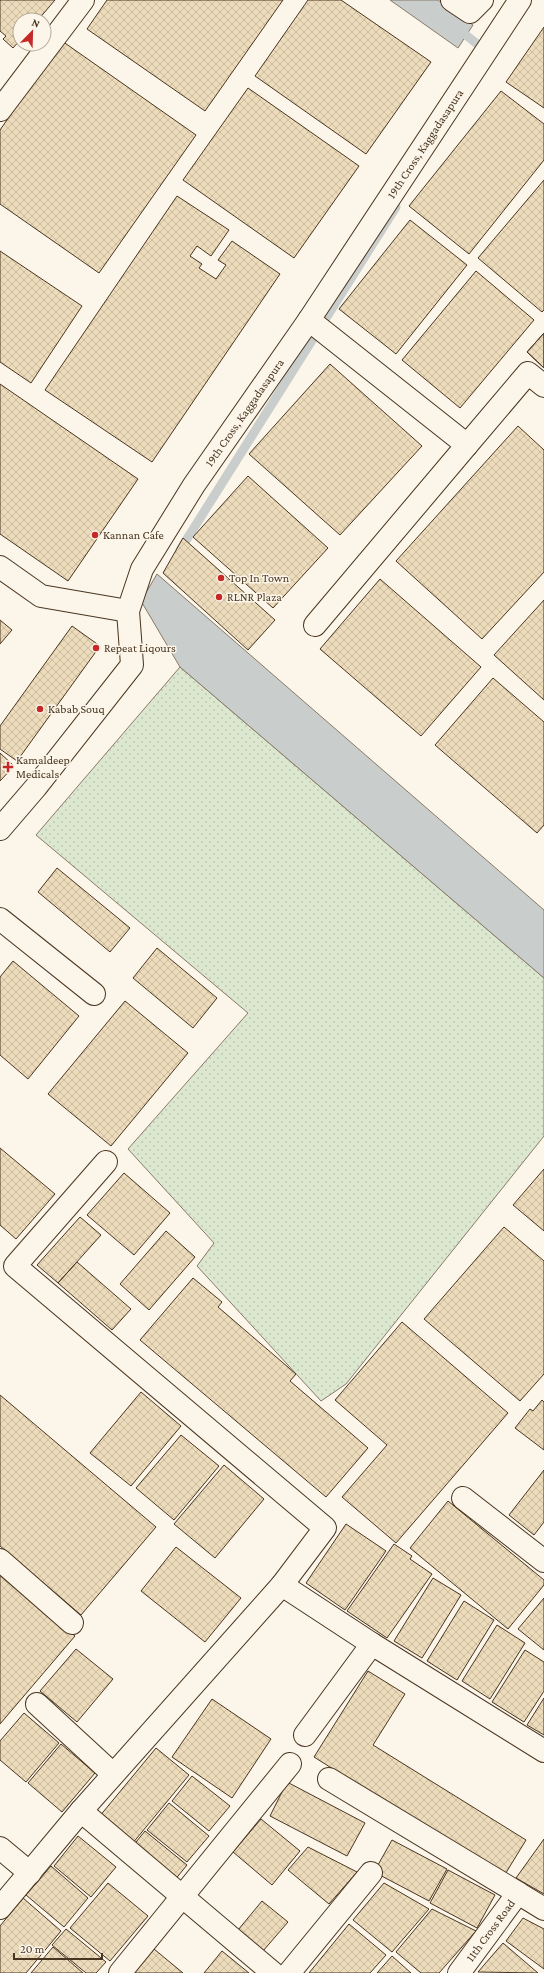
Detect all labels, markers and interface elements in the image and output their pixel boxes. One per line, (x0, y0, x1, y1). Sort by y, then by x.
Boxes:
north arrow (12, 12, 52, 52)
text: N (30, 16, 42, 30)
street label: 19th Cross, Kaggadasapura (384, 86, 467, 201)
street label: 19th Cross, Kaggadasapura (202, 356, 287, 469)
place label: Kannan Cafe (103, 528, 164, 542)
marker: Kannan Cafe (90, 530, 100, 540)
place label: Top In Town (229, 571, 290, 585)
marker: Top In Town (216, 573, 226, 583)
place label: RLNR Plaza (227, 590, 282, 604)
marker: RLNR Plaza (214, 592, 224, 602)
place label: Repeat Liqours (104, 641, 176, 655)
marker: Repeat Liqours (91, 643, 101, 653)
place label: Kabab Souq (48, 702, 105, 716)
marker: Kabab Souq (35, 704, 45, 714)
place label: Kamaldeep Medicals (16, 753, 70, 781)
marker: Kamaldeep Medicals (3, 762, 13, 772)
street label: 11th Cross Road (463, 1896, 518, 1964)
scale bar (14, 1935, 102, 1961)
text: 20 m (20, 1942, 45, 1956)

